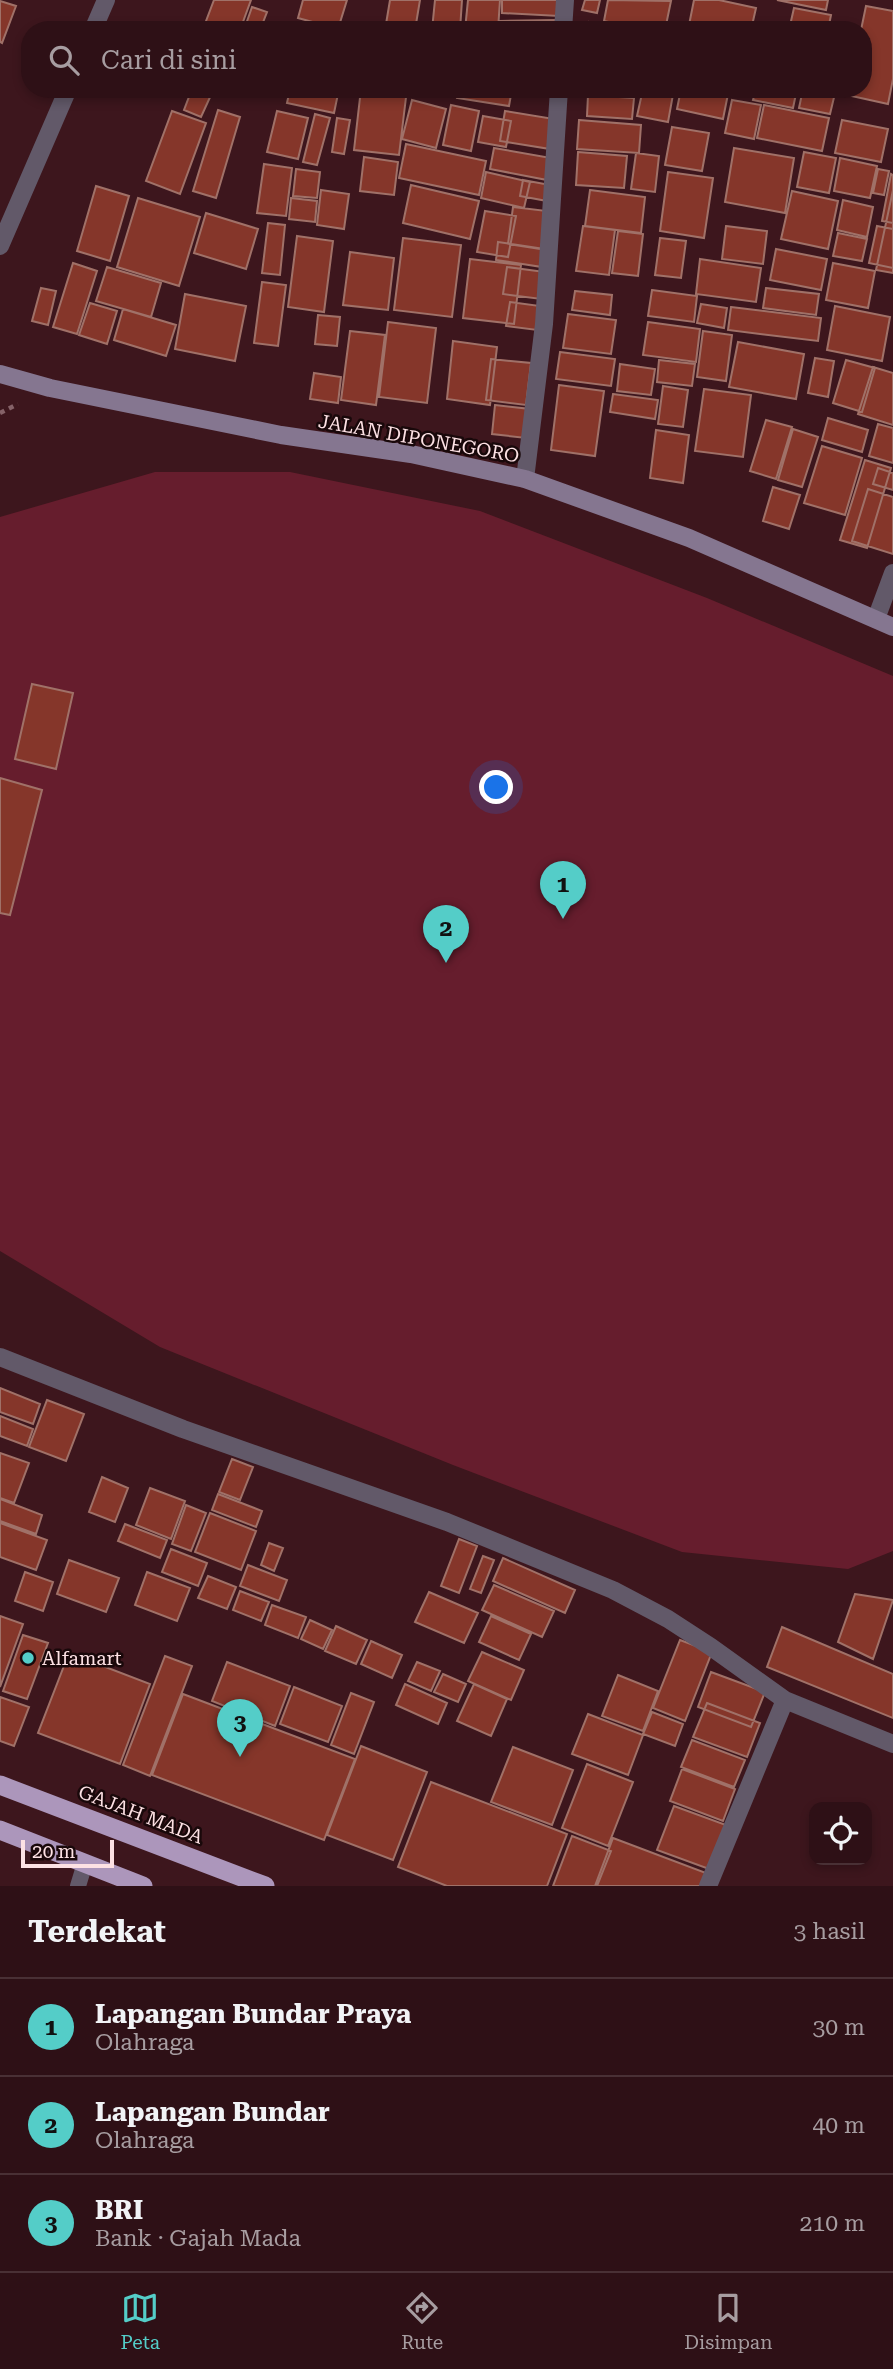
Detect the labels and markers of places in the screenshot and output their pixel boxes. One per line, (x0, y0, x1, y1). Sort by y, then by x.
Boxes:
pin: 1 (540, 861, 586, 919)
pin: 2 (423, 905, 469, 963)
place label: Alfamart (42, 1647, 122, 1670)
marker: Alfamart (20, 1650, 36, 1666)
pin: 3 (217, 1699, 263, 1757)

